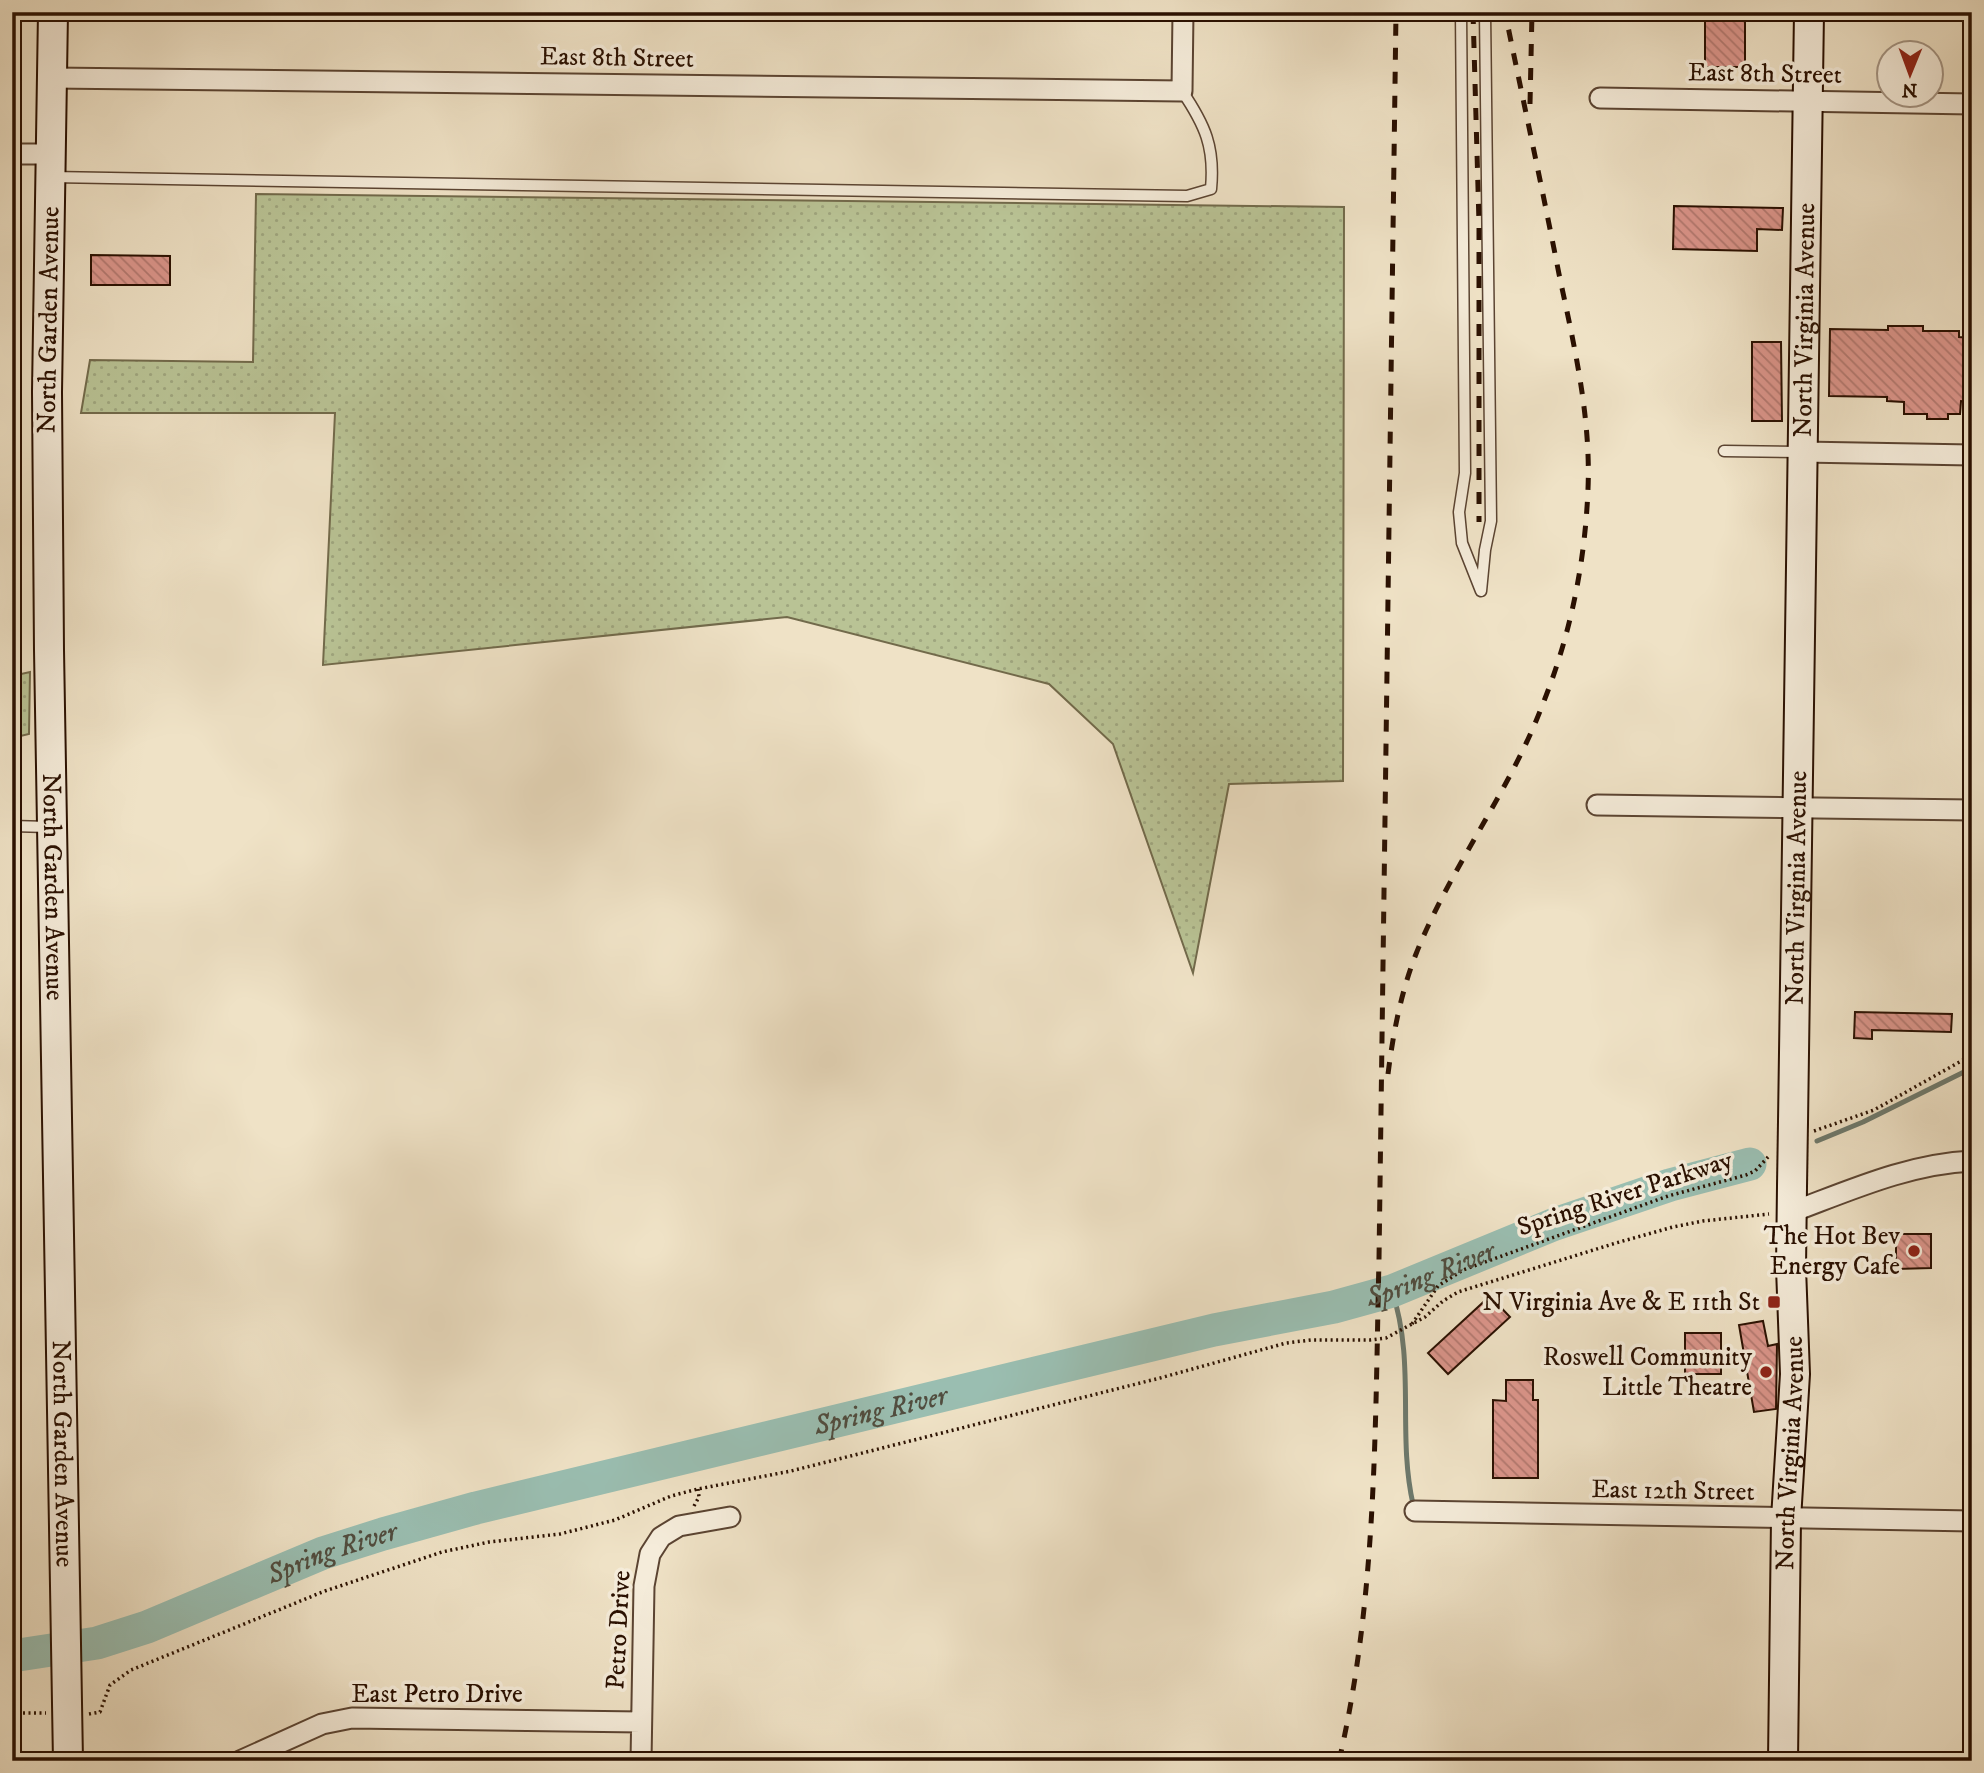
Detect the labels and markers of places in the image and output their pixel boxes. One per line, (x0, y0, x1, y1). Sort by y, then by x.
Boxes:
place label: The Hot Bev Energy Cafe (1764, 1220, 1901, 1283)
marker: The Hot Bev Energy Cafe (1906, 1243, 1922, 1259)
place label: N Virginia Ave & E 11th St (1482, 1286, 1760, 1319)
marker: N Virginia Ave & E 11th St (1766, 1294, 1782, 1310)
place label: Roswell Community Little Theatre (1543, 1341, 1753, 1404)
marker: Roswell Community Little Theatre (1758, 1364, 1774, 1380)

